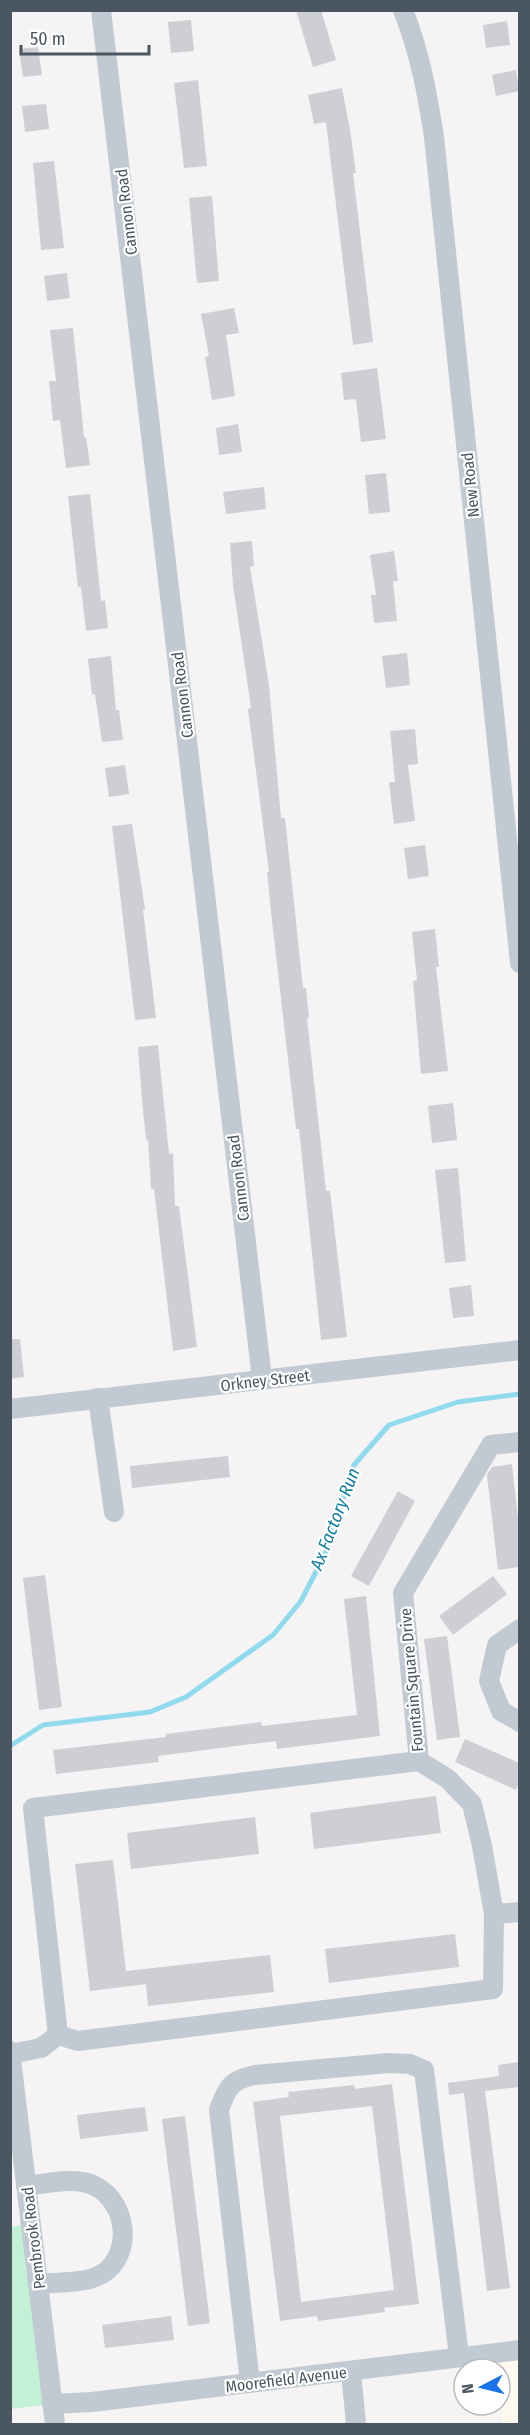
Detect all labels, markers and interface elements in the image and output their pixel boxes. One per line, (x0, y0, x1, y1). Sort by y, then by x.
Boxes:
scale bar (21, 18, 148, 56)
text: 50 m (30, 28, 66, 50)
street label: Cannon Road (112, 168, 141, 256)
street label: New Road (458, 452, 483, 518)
street label: Cannon Road (168, 651, 197, 739)
street label: Cannon Road (224, 1134, 253, 1222)
street label: Orkney Street (219, 1366, 311, 1395)
water label: Ax Factory Run (305, 1465, 365, 1574)
street label: Fountain Square Drive (396, 1607, 427, 1753)
street label: Pembrook Road (18, 2186, 49, 2290)
north arrow (452, 2357, 512, 2417)
street label: Moorefield Avenue (224, 2363, 348, 2396)
text: N (458, 2383, 478, 2395)

